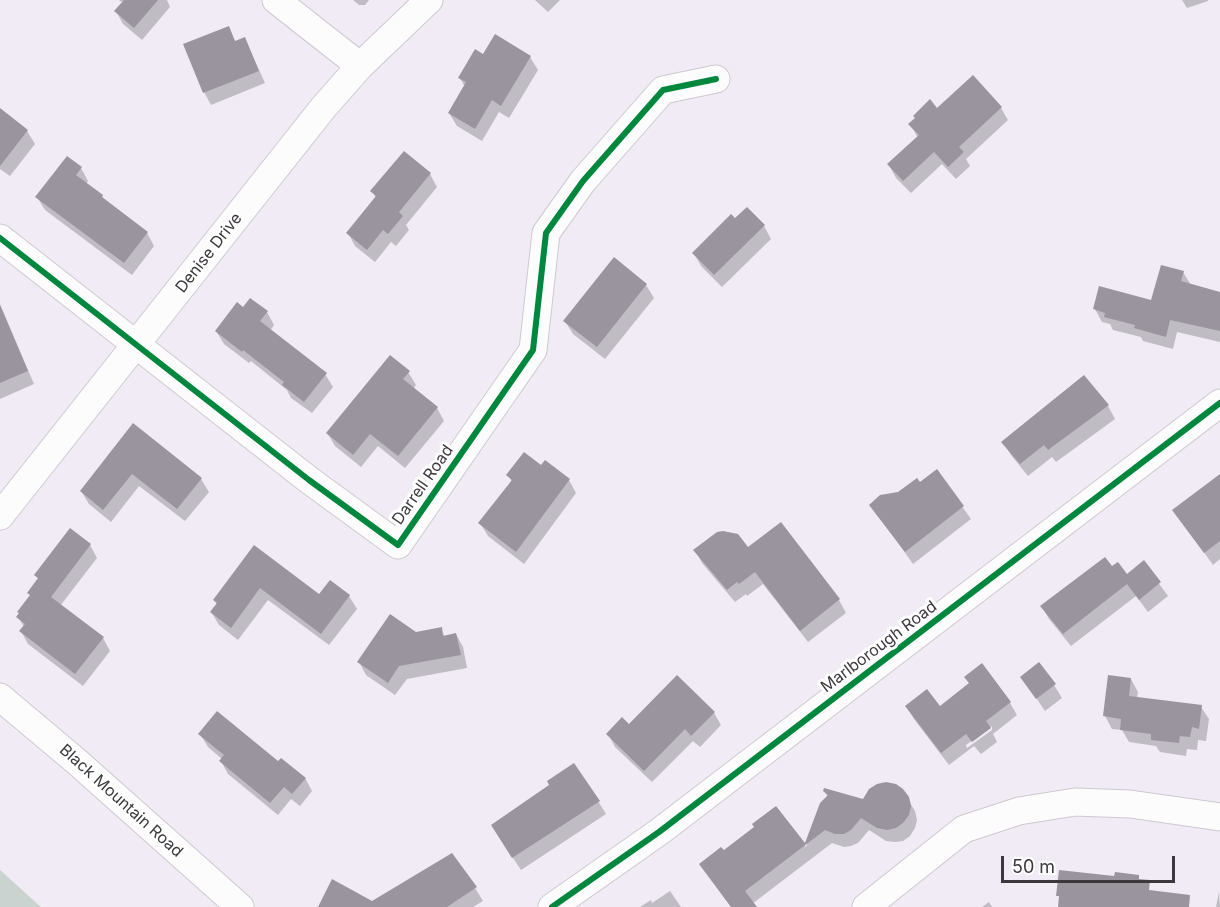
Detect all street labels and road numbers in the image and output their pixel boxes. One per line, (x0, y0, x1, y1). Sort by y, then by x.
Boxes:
street label: Denise Drive (172, 209, 246, 297)
street label: Darrell Road (389, 442, 457, 528)
street label: Marlborough Road (817, 597, 941, 697)
street label: Black Mountain Road (55, 741, 187, 861)

